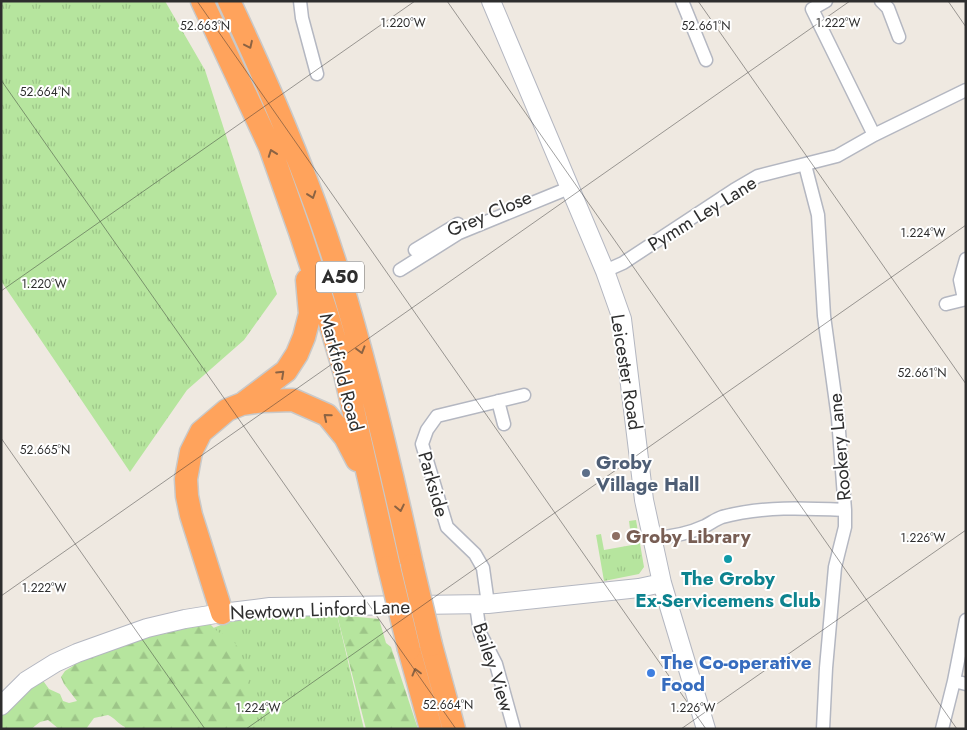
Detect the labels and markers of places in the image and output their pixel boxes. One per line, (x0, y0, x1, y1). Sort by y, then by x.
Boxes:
place label: Groby Village Hall (595, 449, 699, 498)
marker: Groby Village Hall (580, 467, 592, 479)
place label: Groby Library (626, 523, 752, 550)
marker: Groby Library (610, 530, 622, 542)
marker: The Groby Ex-Servicemens Club (722, 553, 734, 565)
place label: The Groby Ex-Servicemens Club (635, 565, 821, 614)
place label: The Co-operative Food (661, 649, 812, 698)
marker: The Co-operative Food (645, 667, 657, 679)

